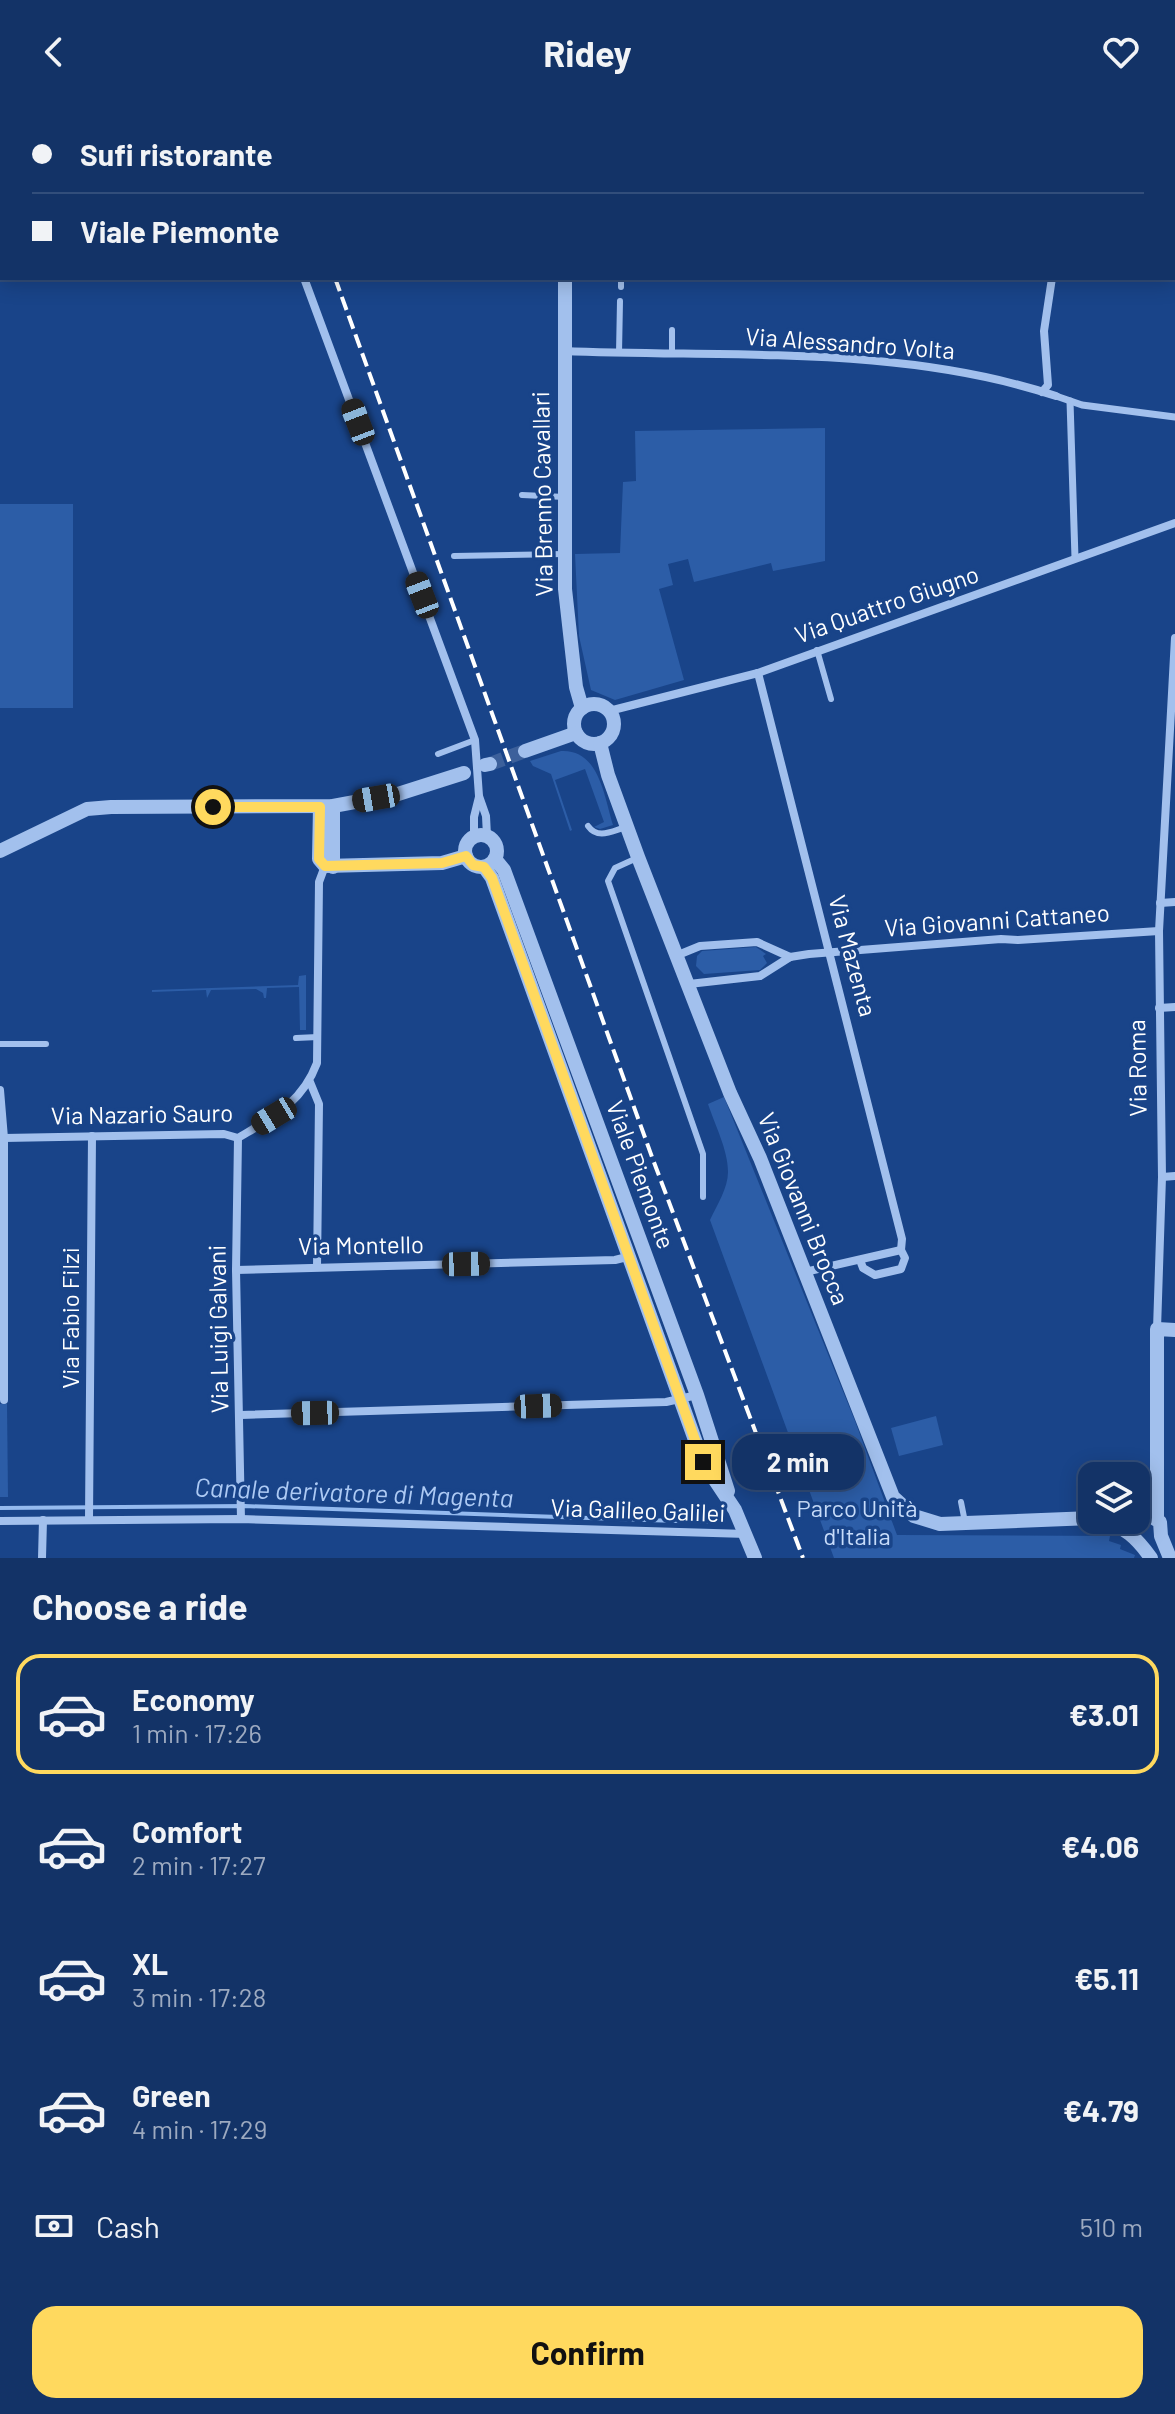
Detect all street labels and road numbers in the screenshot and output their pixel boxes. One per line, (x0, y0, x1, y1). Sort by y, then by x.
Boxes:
street label: Via Alessandro Volta (744, 321, 956, 364)
street label: Via Brenno Cavallari (525, 391, 558, 597)
street label: Via Quattro Giugno (791, 559, 982, 649)
street label: Via Mazenta (823, 892, 884, 1019)
street label: Via Giovanni Cattaneo (883, 897, 1111, 942)
street label: Via Roma (1121, 1019, 1152, 1117)
street label: Viale Piemonte (601, 1096, 682, 1253)
street label: Via Nazario Sauro (51, 1097, 233, 1130)
street label: Via Giovanni Brocca (753, 1108, 856, 1309)
street label: Via Montello (298, 1229, 424, 1260)
street label: Via Luigi Galvani (202, 1245, 233, 1414)
street label: Via Fabio Filzi (55, 1247, 84, 1389)
street label: Via Galileo Galilei (550, 1492, 726, 1527)

